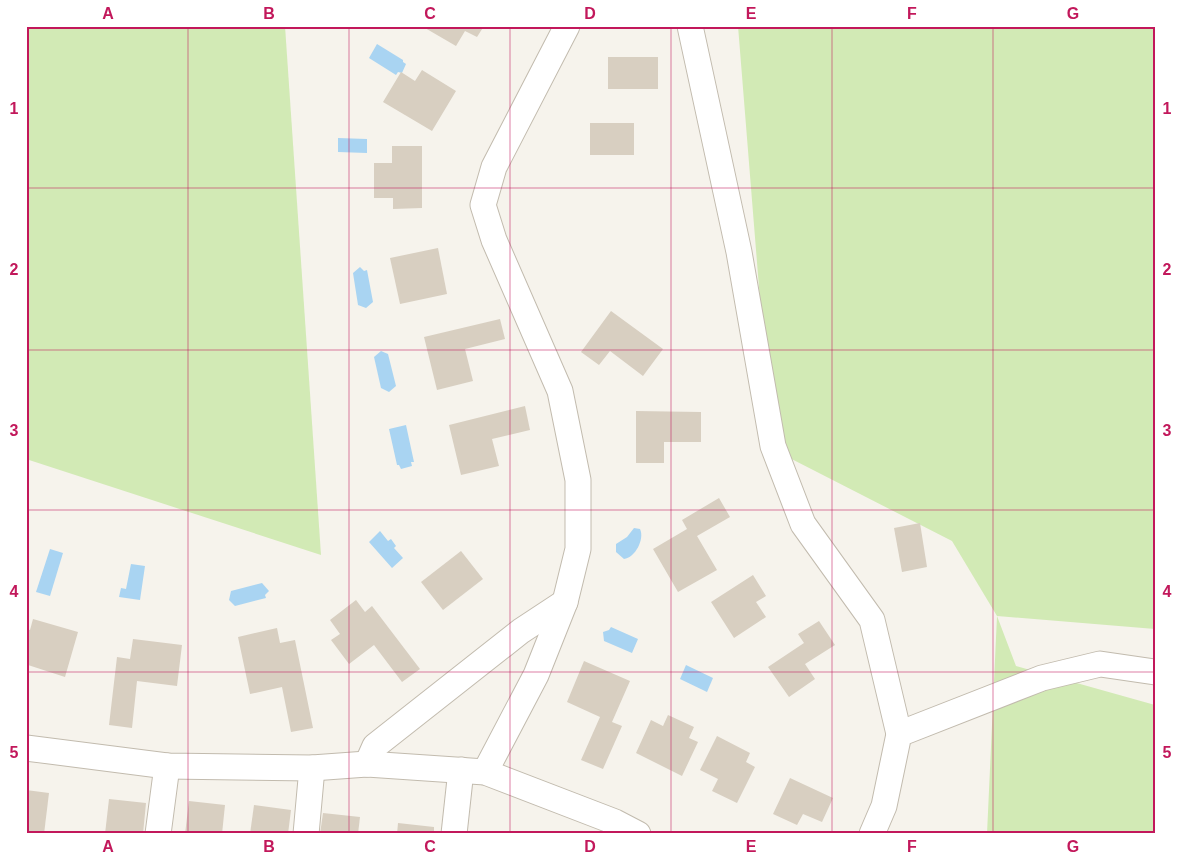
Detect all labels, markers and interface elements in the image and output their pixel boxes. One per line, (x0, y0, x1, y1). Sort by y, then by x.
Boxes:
text: A (102, 5, 114, 22)
text: B (263, 5, 275, 22)
text: C (424, 5, 436, 22)
text: D (584, 5, 596, 22)
text: E (746, 5, 757, 22)
text: F (907, 5, 917, 22)
text: G (1067, 5, 1079, 22)
text: 1 (10, 100, 19, 117)
text: 1 (1163, 100, 1172, 117)
text: 2 (10, 261, 19, 278)
text: 2 (1163, 261, 1172, 278)
text: 3 (10, 422, 19, 439)
text: 3 (1163, 422, 1172, 439)
text: 4 (10, 583, 19, 600)
text: 4 (1163, 583, 1172, 600)
text: 5 (10, 744, 19, 761)
text: 5 (1163, 744, 1172, 761)
text: A (102, 838, 114, 855)
text: B (263, 838, 275, 855)
text: C (424, 838, 436, 855)
text: D (584, 838, 596, 855)
text: E (746, 838, 757, 855)
text: F (907, 838, 917, 855)
text: G (1067, 838, 1079, 855)

